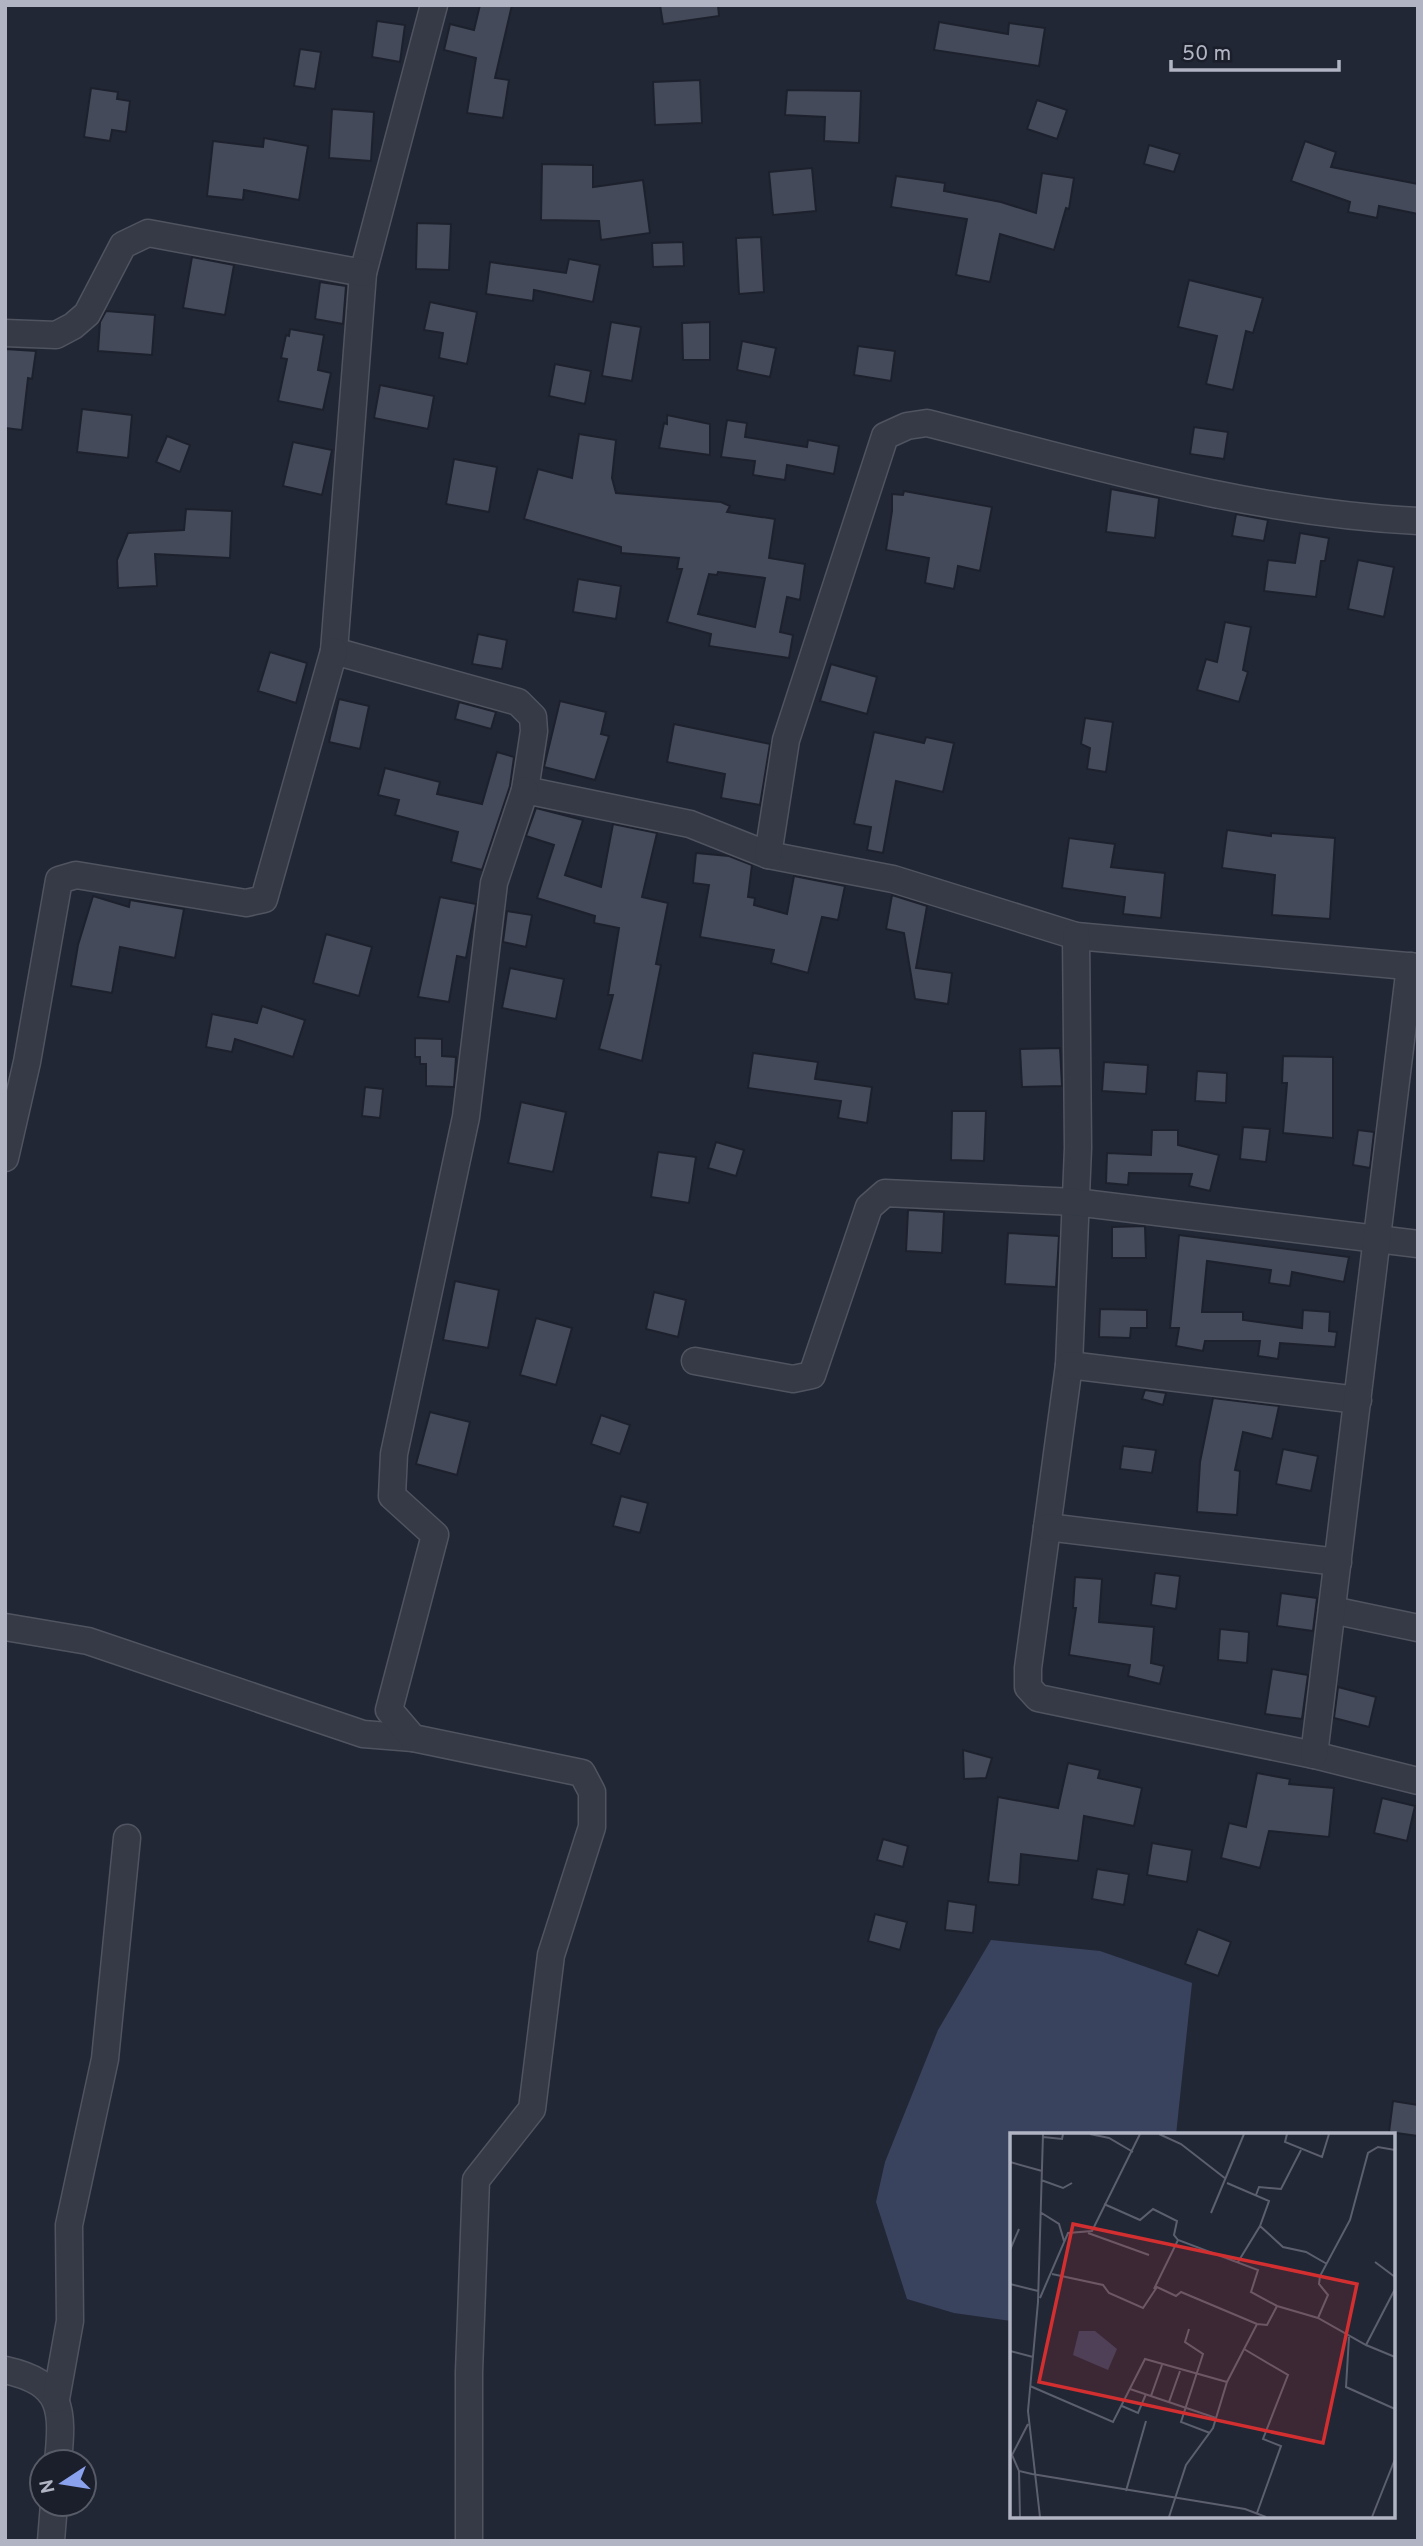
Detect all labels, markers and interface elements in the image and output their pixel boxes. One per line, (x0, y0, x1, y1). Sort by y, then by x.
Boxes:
scale bar (1171, 28, 1339, 72)
text: 50 m (1182, 41, 1231, 68)
inset map (1010, 2133, 1395, 2518)
north arrow (28, 2448, 98, 2518)
text: N (35, 2477, 61, 2495)

